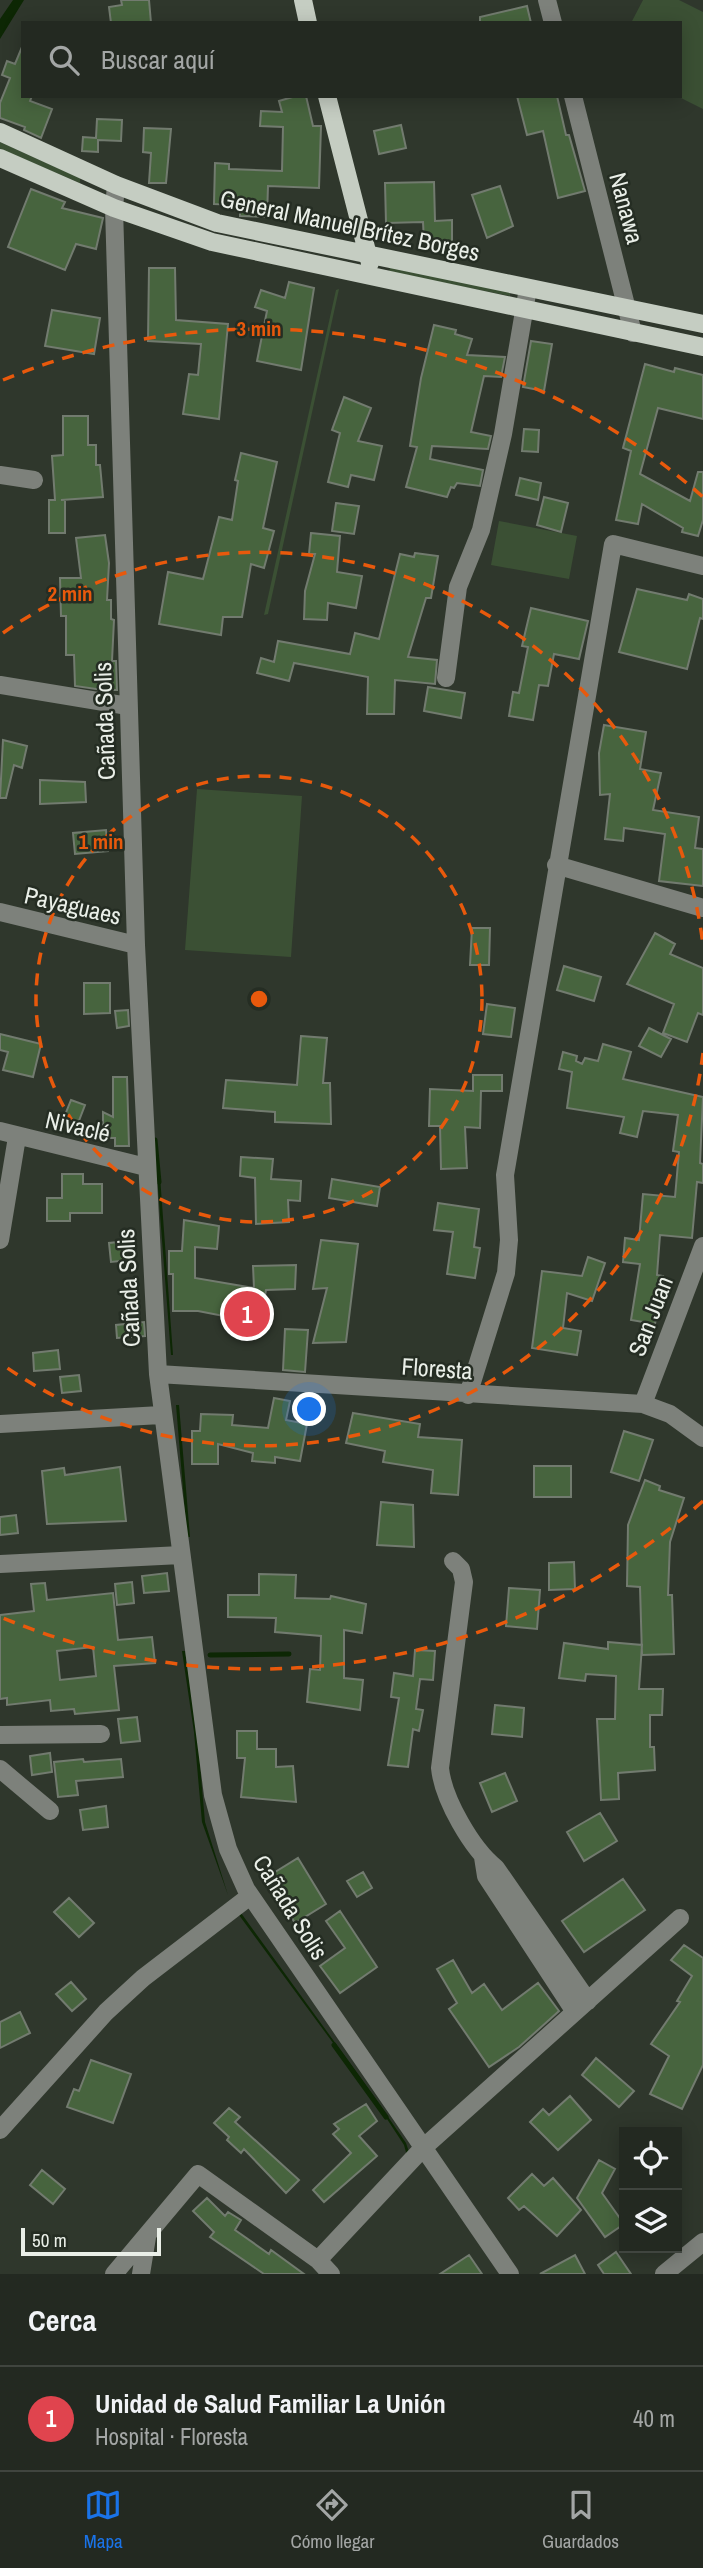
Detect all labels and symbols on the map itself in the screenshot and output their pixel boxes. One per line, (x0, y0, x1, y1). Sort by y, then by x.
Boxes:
street label: Nanawa (602, 169, 652, 247)
street label: General Manuel Brítez Borges (217, 182, 483, 268)
text: 3 min (237, 314, 281, 343)
text: 2 min (48, 579, 92, 608)
street label: Cañada Solis (86, 661, 122, 781)
text: 1 min (79, 827, 123, 856)
street label: Payaguaes (21, 878, 125, 932)
centre of rings (247, 987, 271, 1011)
street label: Nivaclé (42, 1103, 114, 1149)
street label: Cañada Solis (109, 1228, 147, 1348)
street label: San Juan (620, 1271, 680, 1361)
pin: 1 (224, 1288, 270, 1340)
street label: Floresta (400, 1350, 474, 1386)
your location (292, 1392, 326, 1426)
street label: Cañada Solis (246, 1848, 336, 1966)
scale bar (21, 2225, 161, 2257)

